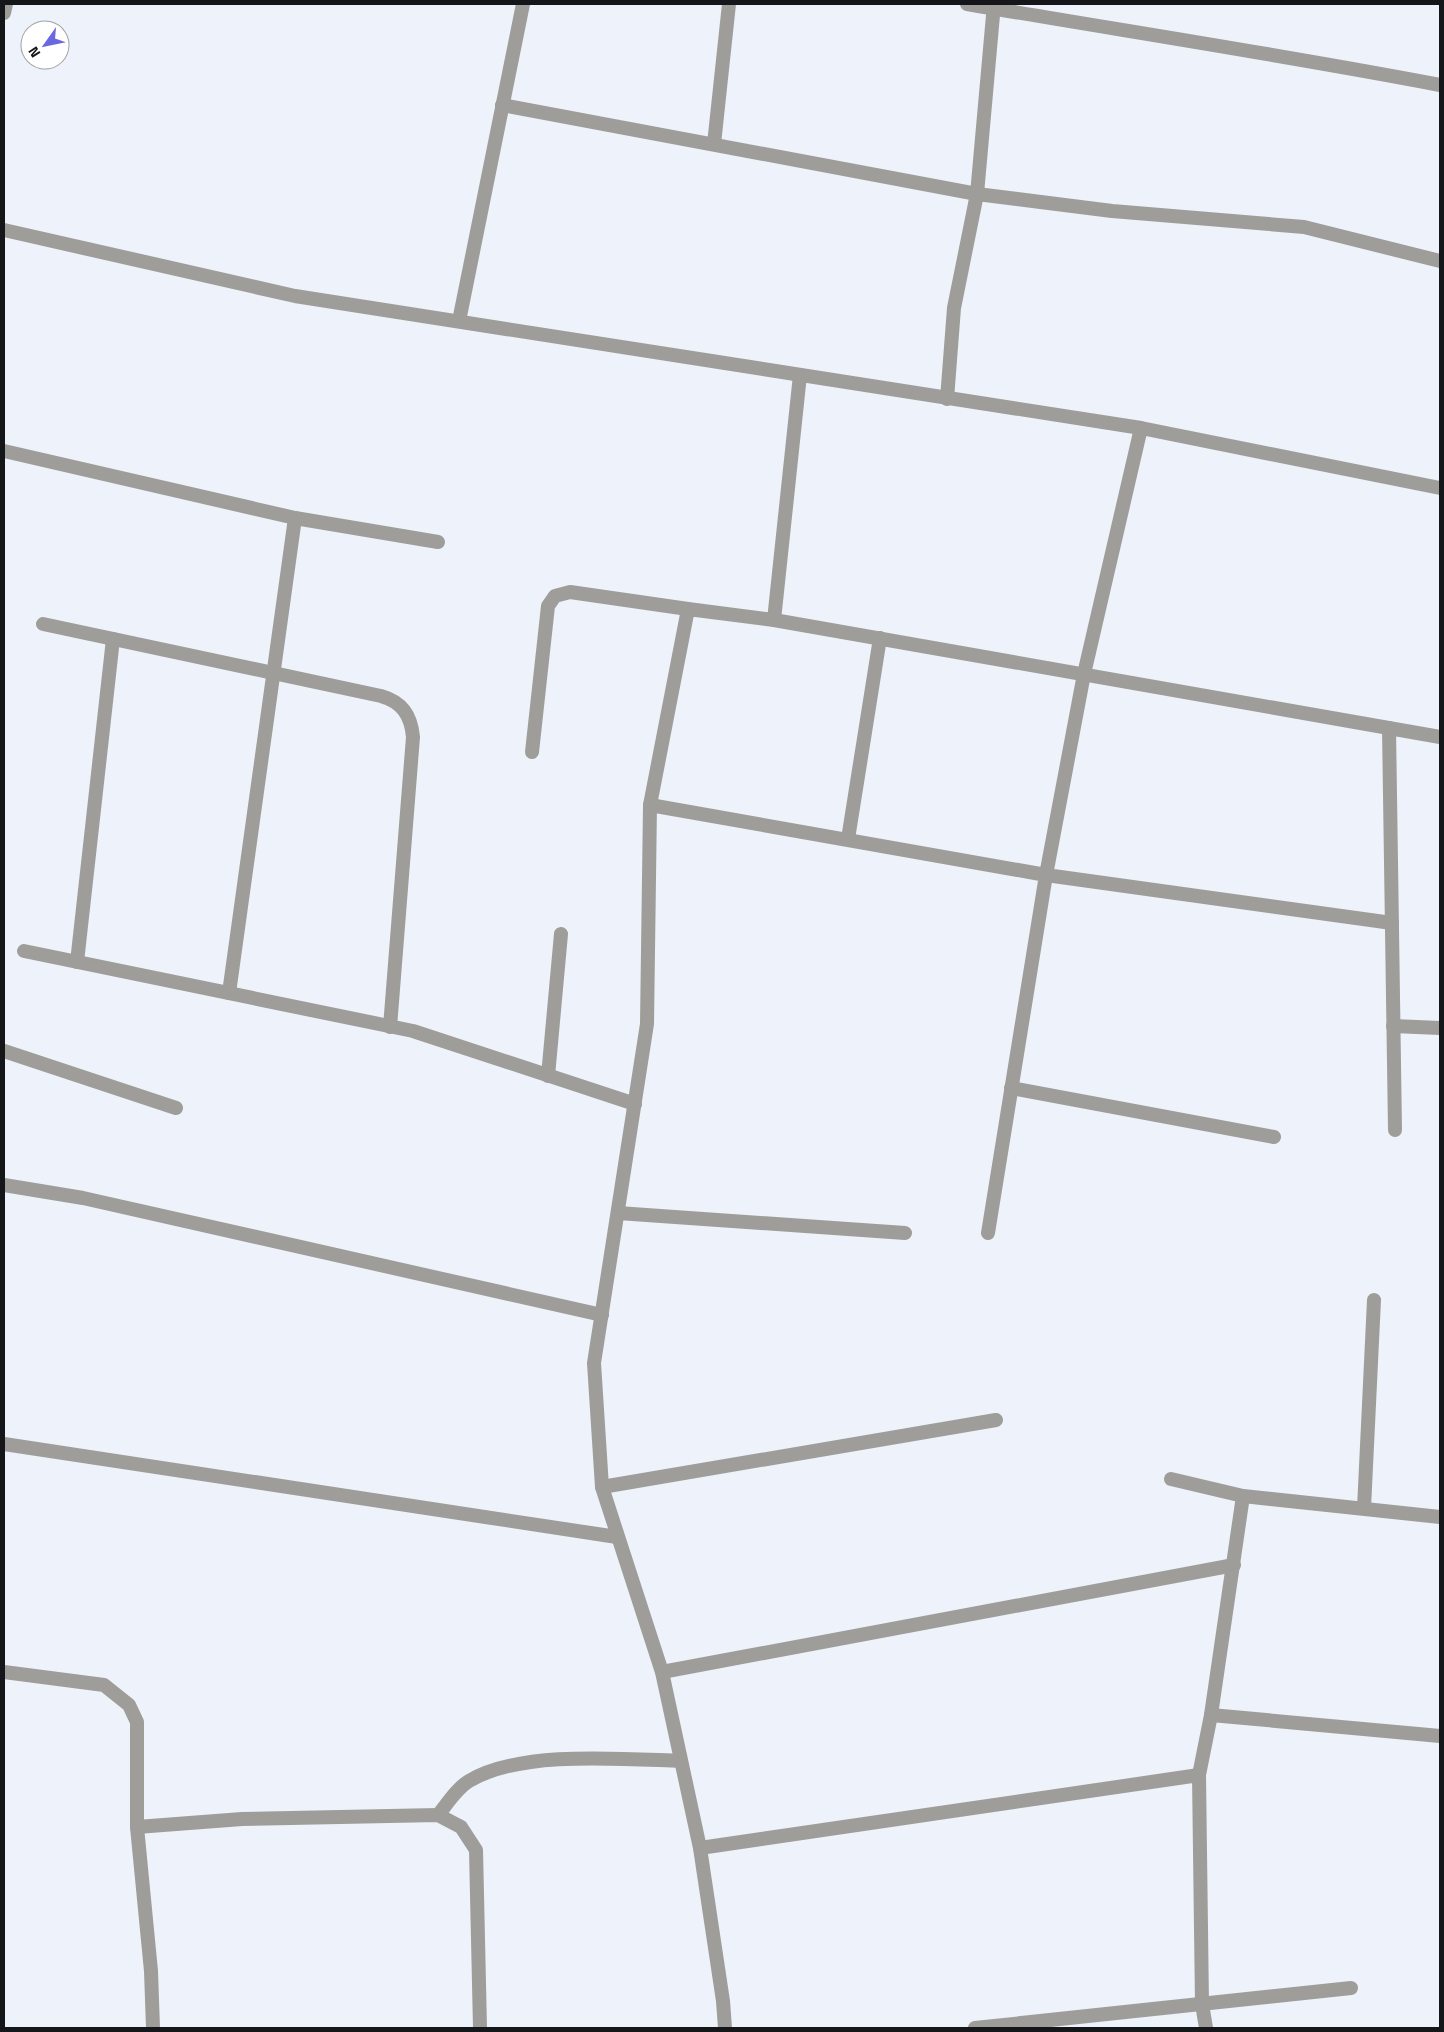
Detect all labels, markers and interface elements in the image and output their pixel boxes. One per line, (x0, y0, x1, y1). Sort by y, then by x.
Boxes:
north arrow (20, 20, 70, 70)
text: N (22, 43, 45, 62)

